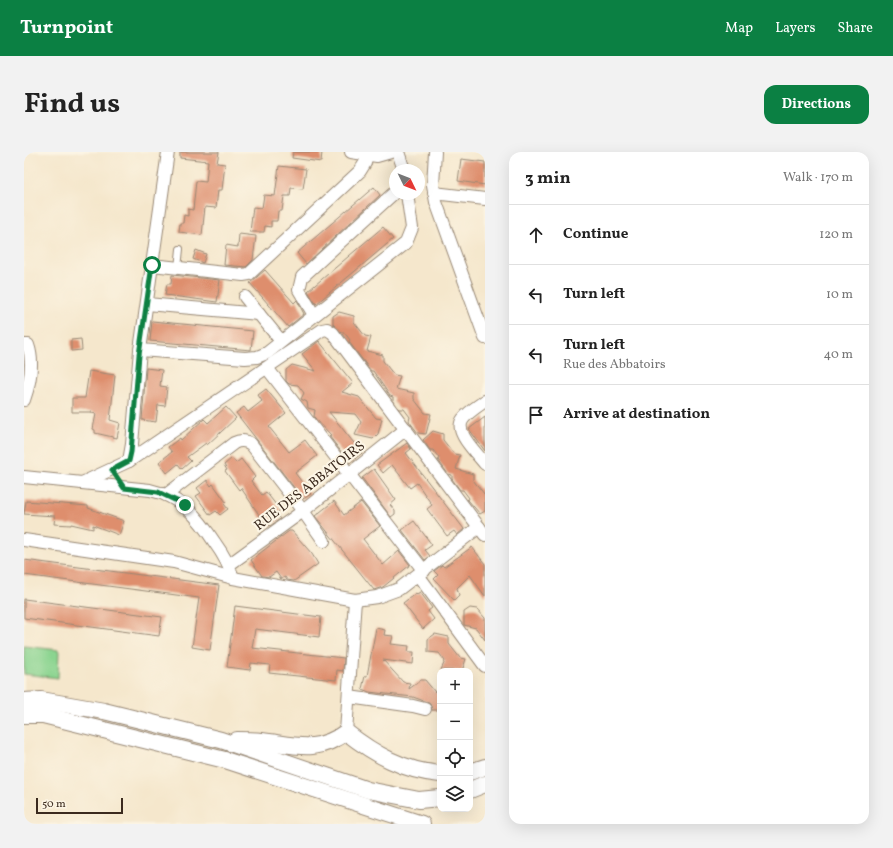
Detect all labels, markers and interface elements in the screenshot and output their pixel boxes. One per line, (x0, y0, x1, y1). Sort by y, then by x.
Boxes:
text: Turnpoint (20, 15, 113, 41)
text: Map (725, 19, 753, 38)
text: Layers (775, 19, 815, 38)
text: Share (837, 19, 873, 38)
text: Find us (24, 85, 120, 124)
button: Directions (764, 85, 869, 124)
north arrow (389, 164, 425, 200)
text: 3 min (525, 167, 571, 190)
text: Walk · 170 m (783, 169, 853, 187)
icon: ahead (525, 224, 547, 246)
text: Continue (563, 224, 628, 245)
text: 120 m (819, 226, 853, 244)
route start (143, 256, 161, 274)
icon: left (525, 284, 547, 306)
text: Turn left (563, 284, 625, 305)
text: 10 m (826, 286, 853, 304)
text: Turn left (563, 335, 625, 356)
icon: left (525, 344, 547, 366)
text: 40 m (824, 346, 853, 364)
text: Rue des Abbatoirs (563, 356, 665, 374)
icon: arrive (525, 404, 547, 426)
text: Arrive at destination (563, 404, 710, 425)
street label: RUE DES ABBATOIRS (251, 437, 369, 535)
route end (176, 496, 194, 514)
map controls (437, 668, 473, 812)
button: + (437, 668, 473, 704)
button: − (437, 704, 473, 740)
button: locate (437, 740, 473, 776)
button: layers (437, 776, 473, 812)
scale bar (36, 796, 123, 815)
text: 50 m (42, 797, 66, 812)

